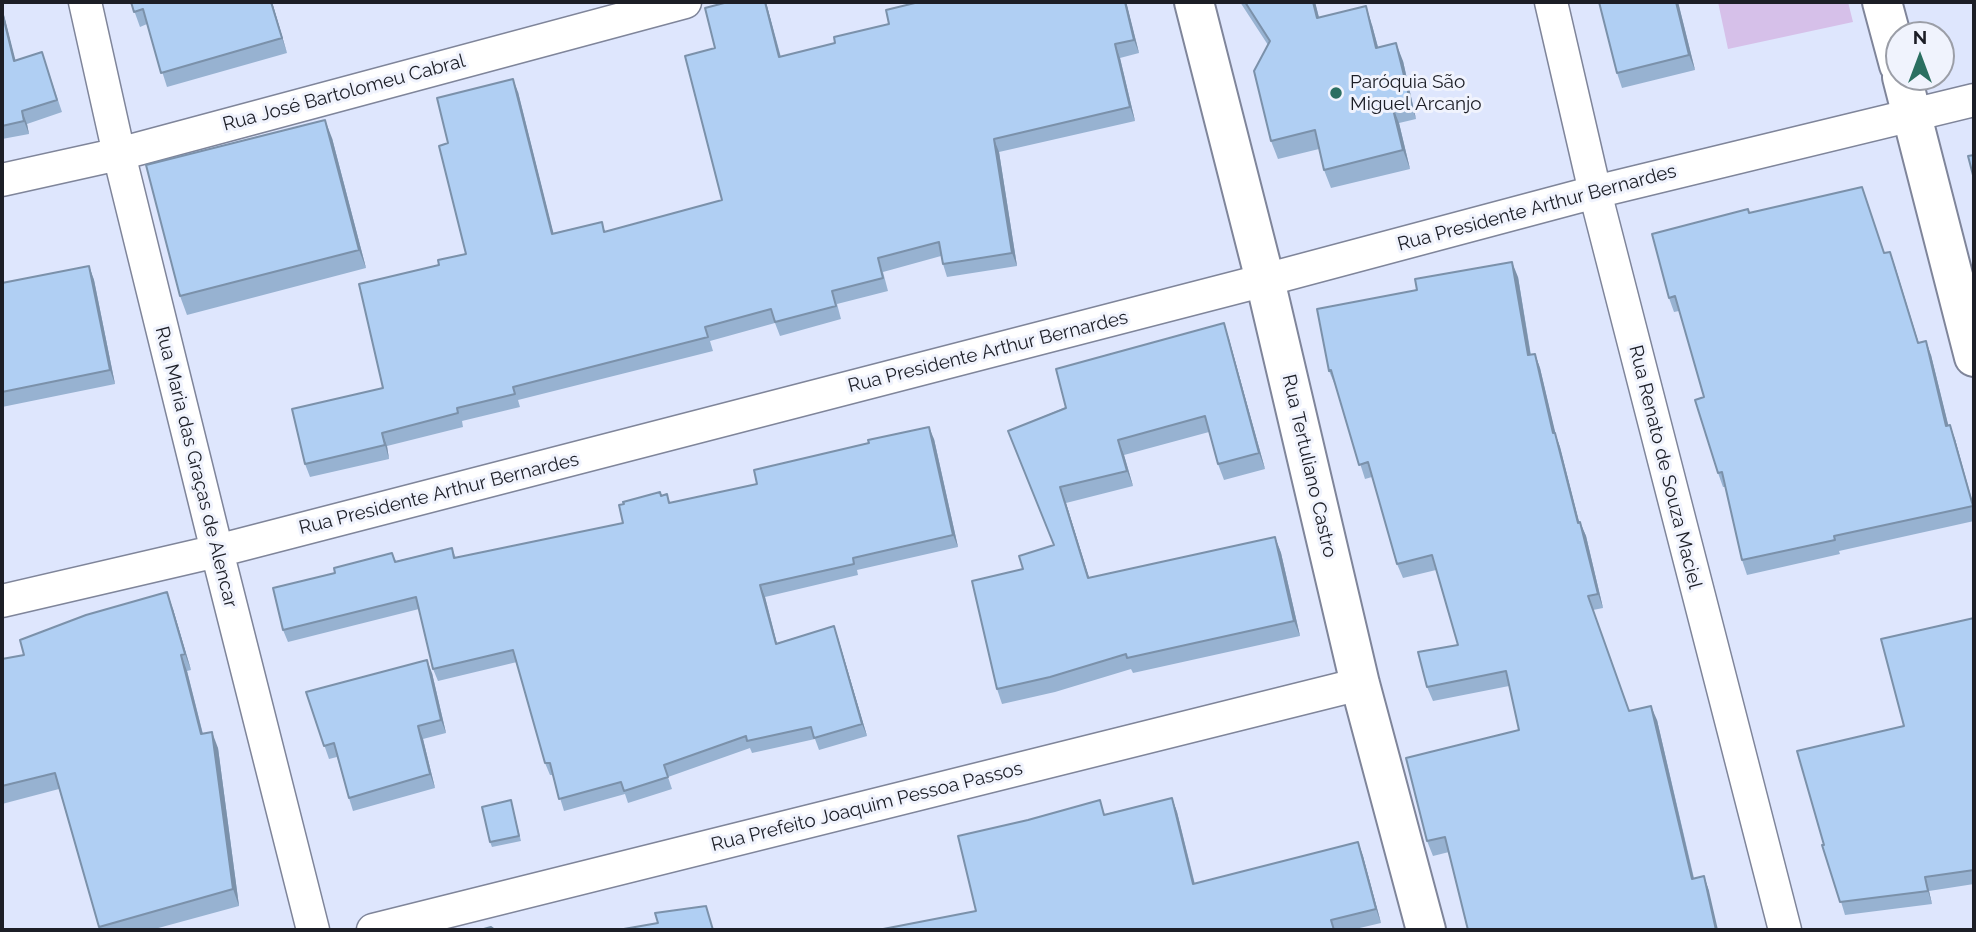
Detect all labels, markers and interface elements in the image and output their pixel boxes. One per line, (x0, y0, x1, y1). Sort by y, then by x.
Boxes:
north arrow (1885, 21, 1955, 91)
text: N (1913, 26, 1927, 48)
street label: Rua José Bartolomeu Cabral (220, 50, 468, 136)
place label: Paróquia São Miguel Arcanjo (1350, 71, 1482, 115)
marker: Paróquia São Miguel Arcanjo (1328, 85, 1344, 101)
street label: Rua Presidente Arthur Bernardes (1395, 160, 1679, 256)
street label: Rua Presidente Arthur Bernardes (846, 306, 1130, 398)
street label: Rua Maria das Graças de Alencar (150, 324, 242, 610)
street label: Rua Renato de Souza Maciel (1624, 343, 1706, 591)
street label: Rua Tertuliano Castro (1277, 372, 1341, 560)
street label: Rua Presidente Arthur Bernardes (297, 448, 581, 540)
street label: Rua Prefeito Joaquim Pessoa Passos (709, 757, 1025, 857)

